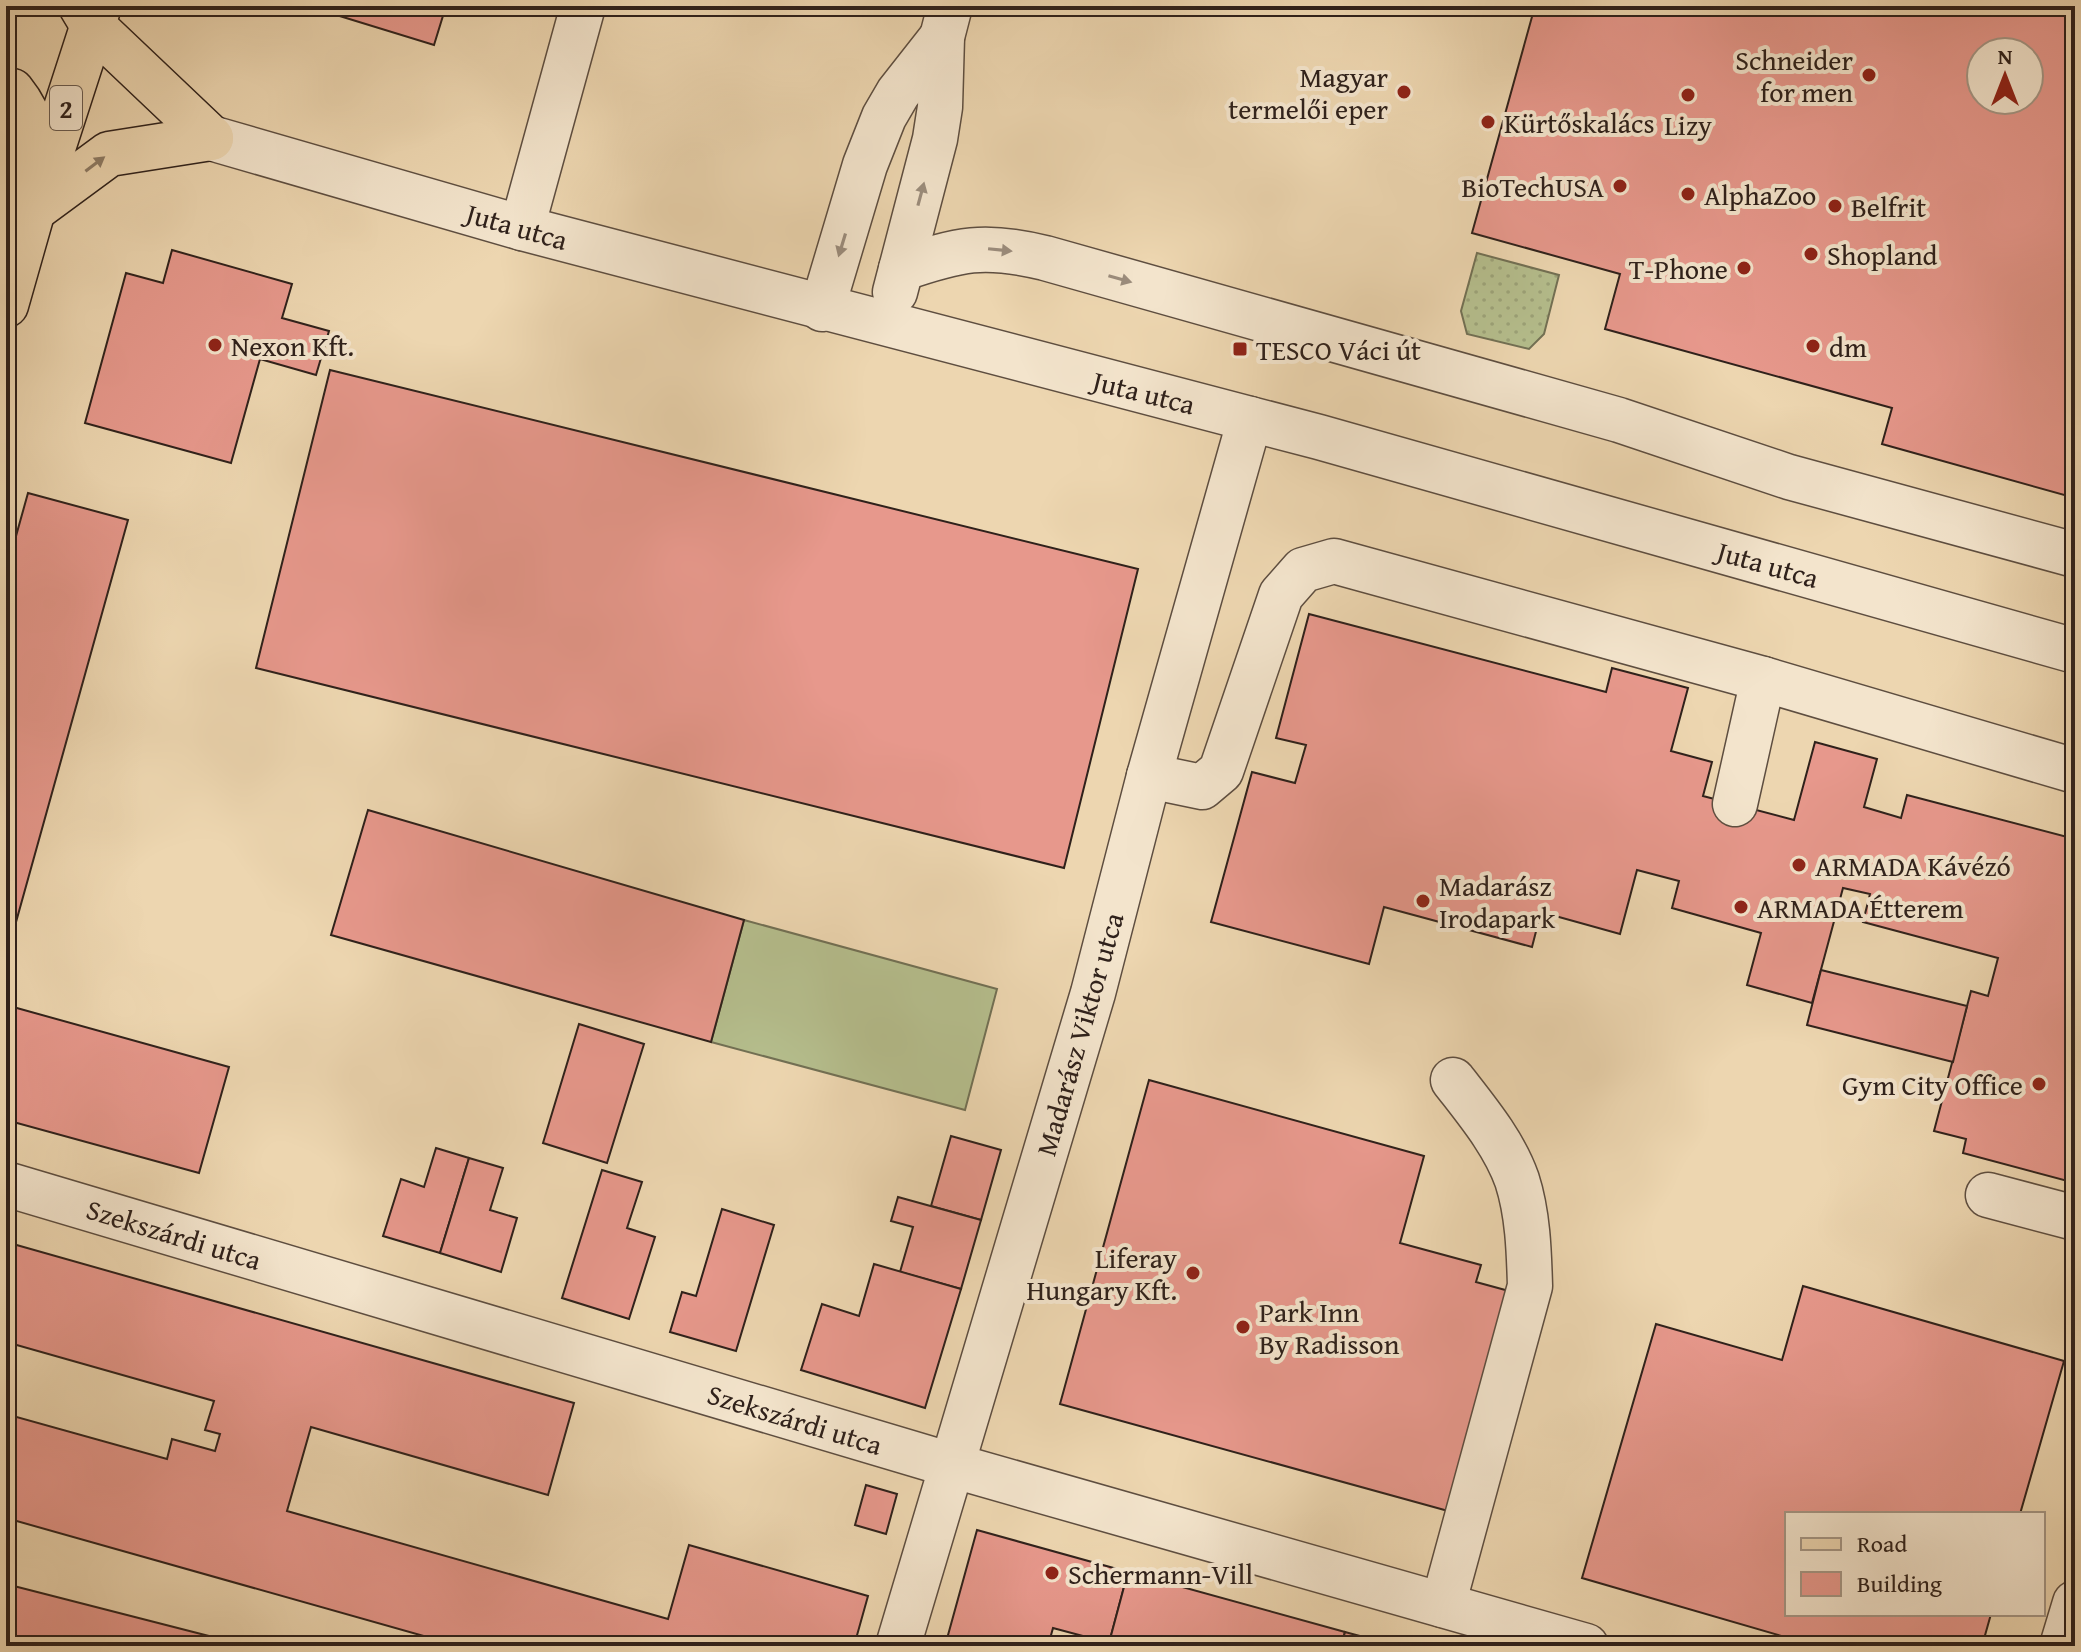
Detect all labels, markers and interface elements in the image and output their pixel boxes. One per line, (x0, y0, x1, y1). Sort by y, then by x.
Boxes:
north arrow (1965, 36, 2045, 116)
place label: Schneider for men (1735, 39, 1853, 112)
text: N (1998, 40, 2013, 72)
place label: Magyar termelői eper (1228, 56, 1388, 129)
marker: Schneider for men (1860, 66, 1878, 84)
marker: Magyar termelői eper (1395, 83, 1413, 101)
road number: 2 (50, 86, 82, 130)
marker: Lizy (1679, 86, 1697, 104)
place label: Kürtőskalács (1504, 102, 1655, 143)
place label: Lizy (1664, 104, 1712, 145)
marker: Kürtőskalács (1479, 113, 1497, 131)
one-way arrow (84, 156, 106, 172)
place label: BioTechUSA (1461, 166, 1604, 207)
place label: AlphaZoo (1704, 174, 1816, 215)
marker: BioTechUSA (1611, 177, 1629, 195)
one-way arrow (915, 181, 927, 206)
marker: AlphaZoo (1679, 185, 1697, 203)
place label: Belfrit (1851, 186, 1926, 227)
street label: Juta utca (459, 191, 573, 260)
marker: Belfrit (1826, 197, 1844, 215)
one-way arrow (835, 233, 848, 257)
place label: Shopland (1827, 234, 1938, 275)
one-way arrow (988, 243, 1013, 256)
marker: Shopland (1802, 245, 1820, 263)
place label: T-Phone (1629, 248, 1728, 289)
marker: T-Phone (1735, 259, 1753, 277)
one-way arrow (1108, 273, 1132, 286)
place label: Nexon Kft. (231, 325, 354, 366)
place label: dm (1829, 326, 1867, 367)
place label: TESCO Váci út (1256, 329, 1421, 370)
marker: Nexon Kft. (206, 336, 224, 354)
marker: dm (1804, 337, 1822, 355)
marker: TESCO Váci út (1231, 340, 1249, 358)
street label: Juta utca (1086, 359, 1200, 425)
street label: Juta utca (1710, 529, 1824, 598)
place label: ARMADA Kávézó (1815, 845, 2011, 886)
marker: ARMADA Kávézó (1790, 856, 1808, 874)
place label: Madarász Irodapark (1439, 865, 1556, 938)
place label: ARMADA Étterem (1757, 887, 1964, 928)
marker: Madarász Irodapark (1414, 892, 1432, 910)
marker: ARMADA Étterem (1732, 898, 1750, 916)
street label: Madarász Viktor utca (1025, 907, 1134, 1161)
place label: Gym City Office (1842, 1064, 2023, 1105)
marker: Gym City Office (2030, 1075, 2048, 1093)
street label: Szekszárdi utca (82, 1188, 267, 1280)
place label: Liferay Hungary Kft. (1027, 1237, 1177, 1310)
marker: Liferay Hungary Kft. (1184, 1264, 1202, 1282)
place label: Park Inn By Radisson (1259, 1291, 1400, 1364)
marker: Park Inn By Radisson (1234, 1318, 1252, 1336)
street label: Szekszárdi utca (703, 1373, 888, 1465)
legend (1785, 1512, 2045, 1616)
text: Road (1857, 1526, 1907, 1561)
place label: Schermann-Vill (1068, 1553, 1253, 1594)
marker: Schermann-Vill (1043, 1564, 1061, 1582)
text: Building (1857, 1566, 1942, 1601)

